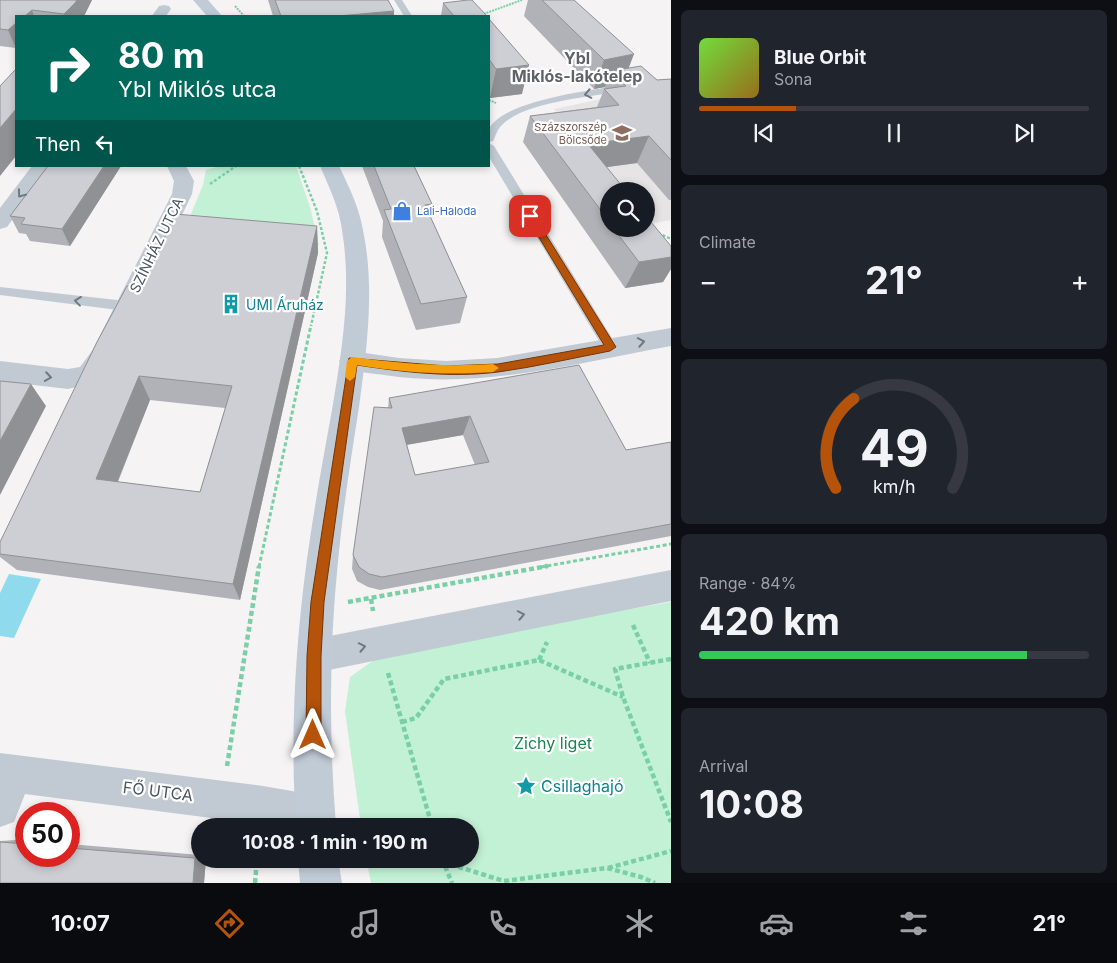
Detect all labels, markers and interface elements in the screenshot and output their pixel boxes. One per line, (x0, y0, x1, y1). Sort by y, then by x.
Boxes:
text: 80 m (118, 34, 205, 76)
icon: right (35, 35, 100, 100)
text: Blue Orbit (774, 46, 866, 69)
district label: Ybl Miklós-lakótelep (512, 48, 642, 86)
text: Sona (774, 69, 812, 89)
text: Ybl Miklós utca (118, 76, 277, 102)
one-way arrow (584, 89, 593, 99)
icon: previous (750, 119, 778, 147)
icon: pause (880, 119, 908, 147)
icon: next (1010, 119, 1038, 147)
place label: Százszorszép Bölcsőde (534, 120, 607, 147)
school or university icon: Százszorszép Bölcsőde (611, 122, 633, 144)
icon: left (91, 130, 119, 158)
text: Then (35, 133, 81, 156)
map controls (600, 182, 655, 237)
button: search (600, 182, 655, 237)
one-way arrow (18, 188, 27, 198)
street label: SZÍNHÁZ UTCA (126, 194, 186, 295)
pin (509, 195, 551, 237)
shop icon: Lali-Haloda (391, 200, 413, 222)
icon: arrive (516, 202, 544, 230)
place label: Lali-Haloda (417, 204, 476, 218)
text: Climate (699, 232, 756, 252)
text: 21° (865, 257, 923, 303)
text: − (699, 264, 718, 298)
text: + (1070, 264, 1089, 298)
building icon: UMI Áruház (220, 293, 242, 315)
one-way arrow (73, 296, 81, 307)
place label: UMI Áruház (246, 296, 324, 313)
one-way arrow (636, 337, 645, 347)
one-way arrow (45, 371, 53, 382)
text: 49 (860, 417, 928, 480)
text: km/h (873, 476, 915, 497)
text: Range · 84% (699, 573, 796, 593)
text: 420 km (699, 598, 840, 644)
one-way arrow (517, 610, 526, 621)
one-way arrow (358, 642, 366, 653)
position arrow (286, 708, 338, 760)
park label: Zichy liget (514, 733, 592, 753)
text: Arrival (699, 756, 748, 776)
place icon: Csillaghajó (515, 775, 537, 797)
place label: Csillaghajó (541, 776, 623, 796)
street label: FŐ UTCA (122, 777, 194, 805)
text: 10:08 (699, 781, 804, 827)
speed limit sign: 50 (15, 802, 80, 867)
text: 10:08 · 1 min · 190 m (242, 831, 428, 854)
icon: directions (212, 906, 247, 941)
icon: music (348, 906, 383, 941)
icon: phone (485, 906, 520, 941)
icon: climate (622, 906, 657, 941)
icon: car (759, 906, 794, 941)
icon: filters (896, 906, 931, 941)
text: 10:07 (51, 910, 110, 936)
text: 21° (1033, 910, 1066, 936)

